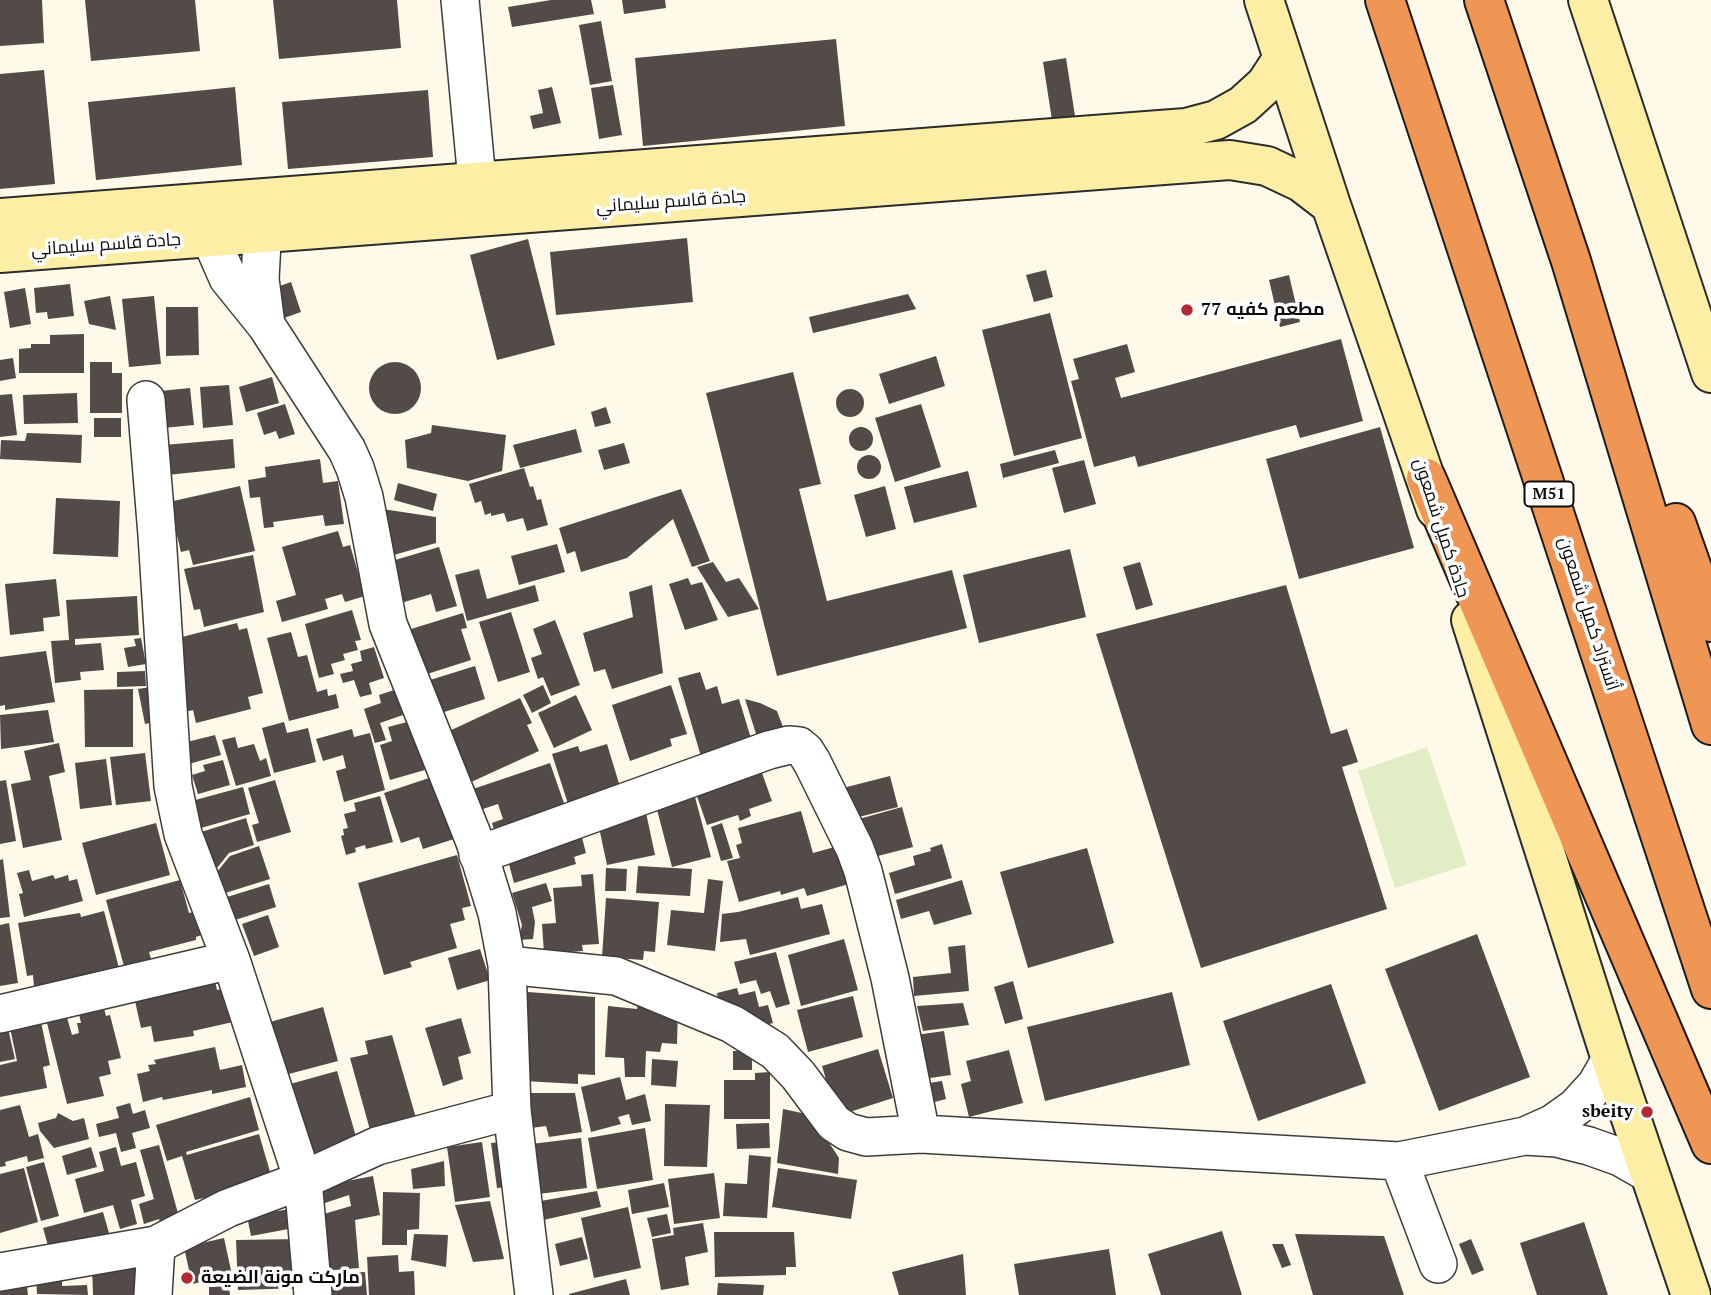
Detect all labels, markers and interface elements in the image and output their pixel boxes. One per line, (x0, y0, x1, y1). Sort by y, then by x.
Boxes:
street label: جادة قاسم سليماني (595, 186, 747, 218)
street label: جادة قاسم سليماني (30, 229, 182, 261)
place label: مطعم كفيه 77 (1201, 299, 1325, 321)
marker: مطعم كفيه 77 (1179, 302, 1195, 318)
street label: جادة كميل شمعون (1408, 456, 1474, 600)
road number: M51 (1524, 481, 1574, 506)
street label: أتستراد كميل شمعون (1553, 534, 1623, 694)
place label: sbeity (1582, 1101, 1633, 1123)
marker: sbeity (1639, 1104, 1655, 1120)
place label: ماركت مونة الضيعة (201, 1267, 360, 1289)
marker: ماركت مونة الضيعة (179, 1270, 195, 1286)

